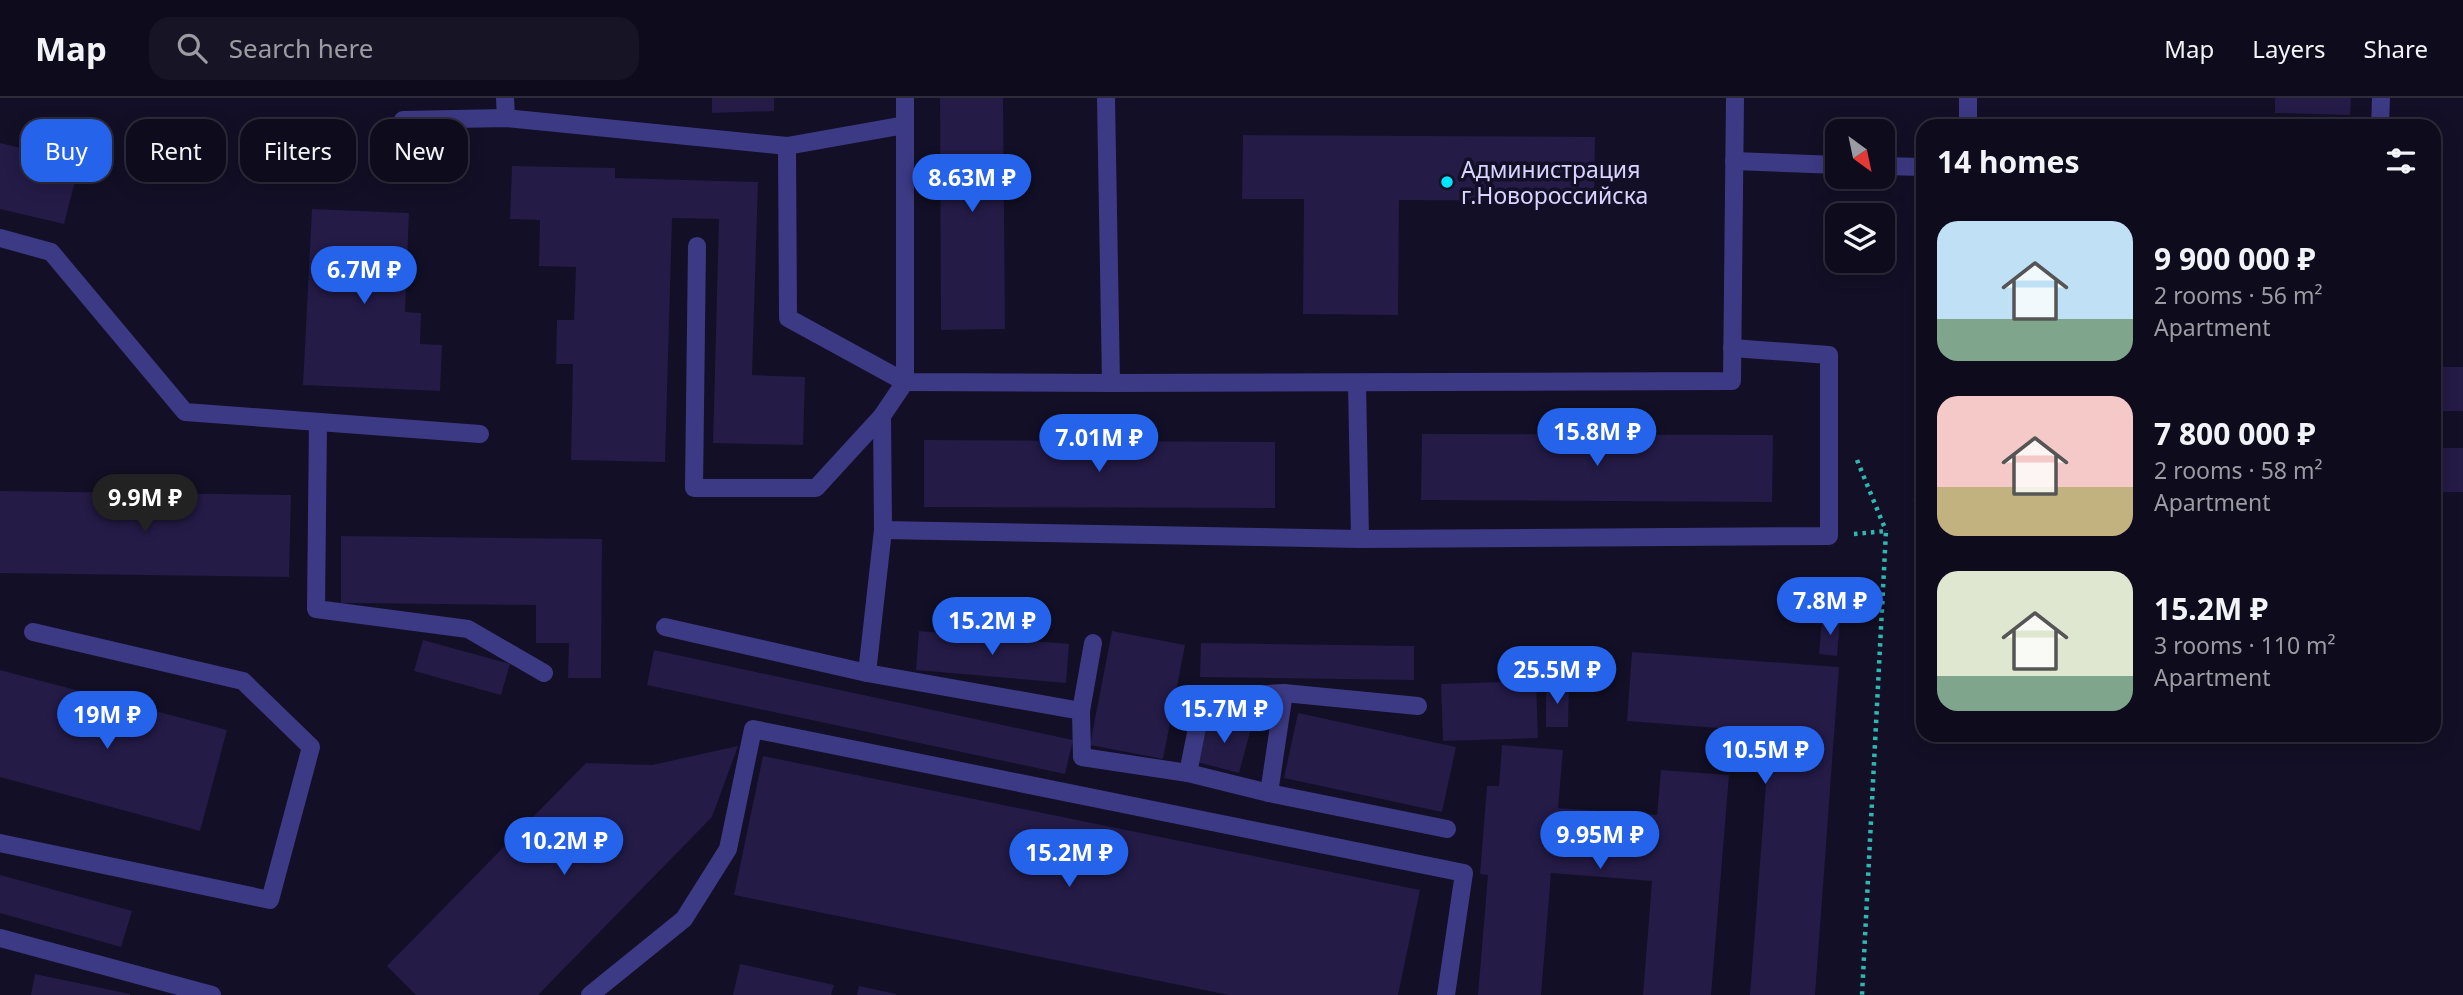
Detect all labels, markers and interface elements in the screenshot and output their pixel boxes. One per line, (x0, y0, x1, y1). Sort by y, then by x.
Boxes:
search box (149, 17, 639, 80)
text: Map (35, 26, 107, 71)
icon: search (173, 29, 211, 67)
text: Search here (229, 30, 373, 66)
text: Map (2164, 32, 2214, 65)
text: Layers (2252, 32, 2326, 65)
text: Share (2364, 32, 2428, 65)
chip: Buy (21, 119, 112, 182)
chip: Rent (126, 119, 226, 182)
chip: Filters (240, 119, 356, 182)
chip: New (370, 119, 468, 182)
north arrow (1825, 119, 1895, 189)
map controls (1825, 119, 1895, 273)
text: 14 homes (1937, 141, 2080, 182)
icon: filters (2382, 142, 2420, 180)
place label: Администрация г.Новороссийска (1461, 153, 1648, 211)
pin: 8.63M ₽ (907, 155, 1037, 214)
text: 8.63M ₽ (928, 161, 1016, 193)
marker: Администрация г.Новороссийска (1439, 174, 1455, 190)
button: layers (1825, 203, 1895, 273)
text: 9 900 000 ₽ (2154, 238, 2316, 279)
pin: 6.7M ₽ (307, 246, 421, 306)
icon: home (1993, 249, 2077, 333)
text: 6.7M ₽ (327, 253, 401, 285)
text: 2 rooms · 56 m² (2154, 279, 2323, 311)
text: Apartment (2154, 311, 2271, 343)
pin: 15.8M ₽ (1532, 408, 1662, 468)
text: 7 800 000 ₽ (2154, 413, 2316, 454)
pin: 7.01M ₽ (1034, 414, 1164, 474)
text: 15.8M ₽ (1553, 415, 1641, 447)
text: 7.01M ₽ (1055, 421, 1143, 453)
icon: home (1993, 424, 2077, 508)
text: 2 rooms · 58 m² (2154, 454, 2323, 486)
pin: 9.9M ₽ (88, 474, 202, 534)
text: 9.9M ₽ (108, 481, 182, 513)
text: Apartment (2154, 486, 2271, 518)
pin: 7.8M ₽ (1773, 578, 1887, 637)
text: 7.8M ₽ (1793, 584, 1867, 616)
text: 15.2M ₽ (2154, 588, 2268, 629)
pin: 15.2M ₽ (927, 598, 1057, 657)
icon: home (1993, 599, 2077, 683)
text: 15.2M ₽ (948, 604, 1036, 636)
text: 3 rooms · 110 m² (2154, 629, 2336, 661)
pin: 25.5M ₽ (1492, 646, 1622, 706)
text: 25.5M ₽ (1513, 653, 1601, 685)
text: Apartment (2154, 661, 2271, 693)
pin: 15.7M ₽ (1159, 686, 1289, 745)
pin: 19M ₽ (58, 692, 156, 751)
text: 15.7M ₽ (1180, 692, 1268, 724)
text: 19M ₽ (73, 698, 141, 730)
pin: 10.5M ₽ (1700, 726, 1830, 786)
text: 10.5M ₽ (1721, 733, 1809, 765)
pin: 9.95M ₽ (1535, 812, 1665, 871)
pin: 10.2M ₽ (499, 818, 629, 877)
text: 9.95M ₽ (1556, 818, 1644, 850)
text: 10.2M ₽ (520, 824, 608, 856)
pin: 15.2M ₽ (1004, 830, 1134, 889)
text: 15.2M ₽ (1025, 836, 1113, 868)

